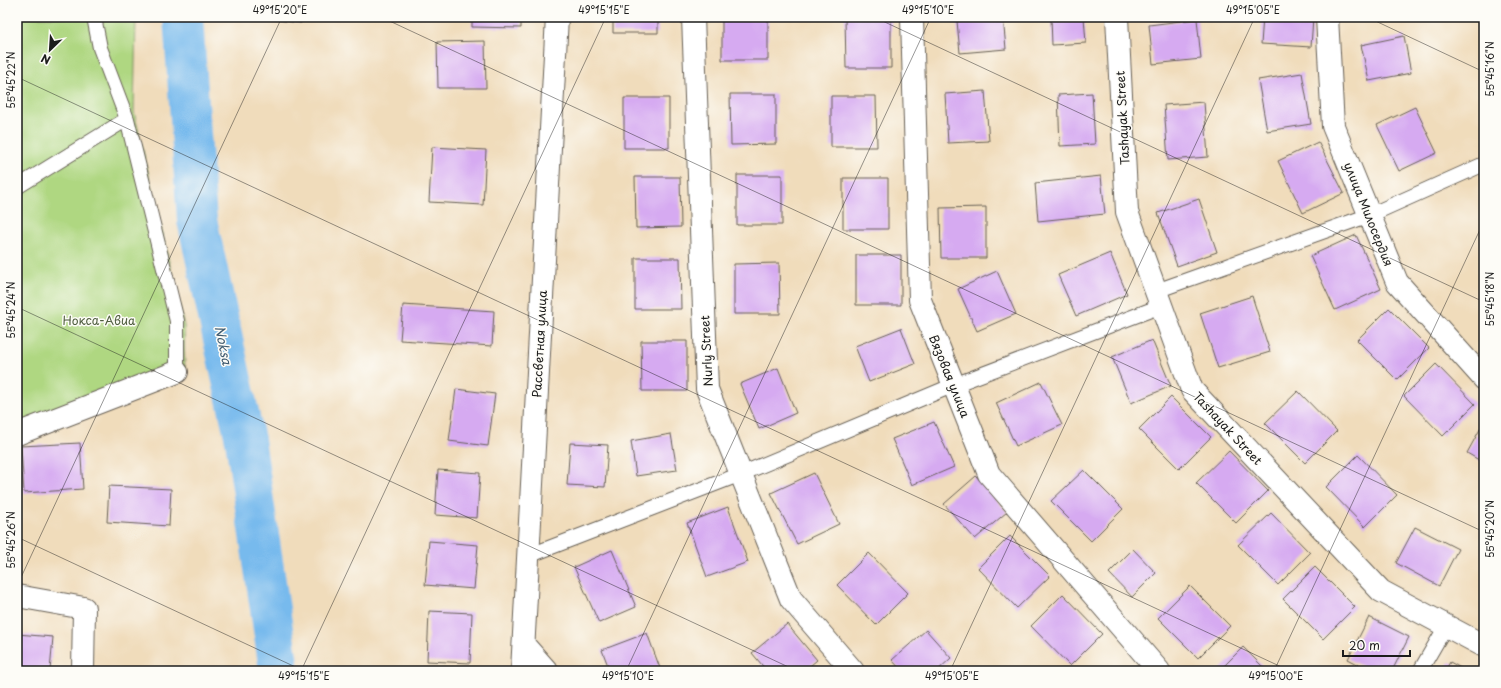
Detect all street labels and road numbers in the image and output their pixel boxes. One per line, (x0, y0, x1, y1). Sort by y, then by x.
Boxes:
street label: Tashayak Street (1111, 70, 1133, 166)
street label: улица Милосердия (1340, 159, 1398, 269)
street label: Рассветная улица (527, 289, 551, 398)
street label: Nurly Street (695, 315, 717, 387)
street label: Вязовая улица (925, 332, 975, 421)
street label: Tashayak Street (1189, 387, 1267, 469)

